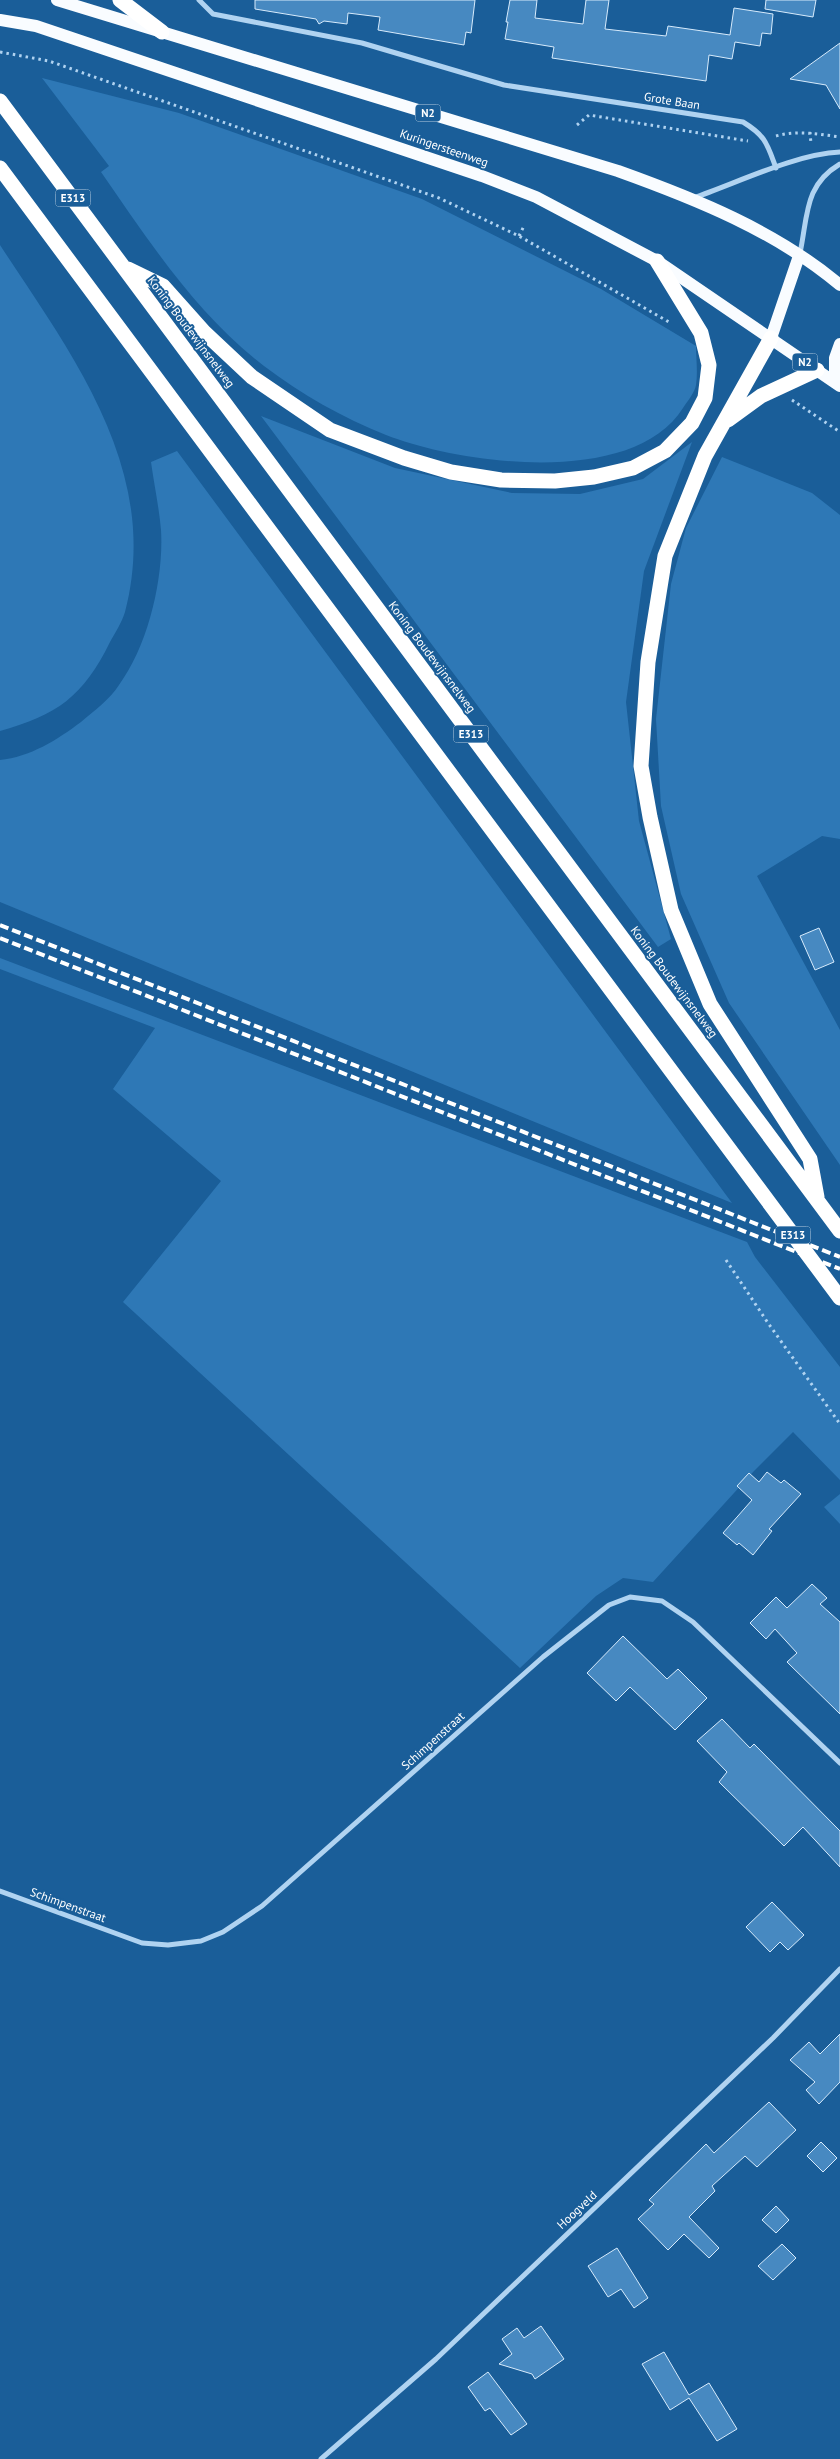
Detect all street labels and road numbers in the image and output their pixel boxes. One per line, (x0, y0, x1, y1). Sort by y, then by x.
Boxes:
street label: Grote Baan (643, 89, 701, 112)
road number: N2 (416, 105, 440, 122)
street label: Kuringersteenweg (398, 125, 490, 170)
road number: E313 (56, 190, 90, 207)
street label: Koning Boudewijnsnelweg (145, 273, 238, 390)
road number: N2 (792, 354, 818, 371)
street label: Koning Boudewijnsnelweg (386, 598, 479, 715)
road number: E313 (454, 726, 488, 742)
street label: Koning Boudewijnsnelweg (628, 923, 721, 1040)
road number: E313 (776, 1226, 810, 1244)
street label: Schimpenstraat (398, 1708, 467, 1773)
street label: Schimpenstraat (28, 1884, 108, 1925)
street label: Hoogveld (554, 2187, 600, 2232)

